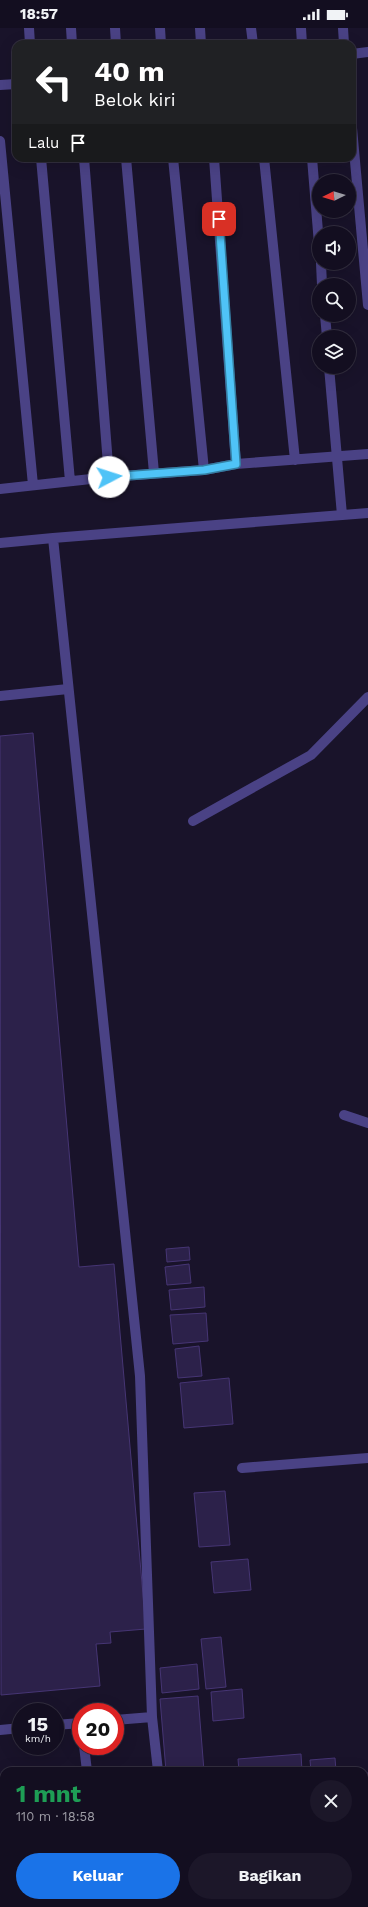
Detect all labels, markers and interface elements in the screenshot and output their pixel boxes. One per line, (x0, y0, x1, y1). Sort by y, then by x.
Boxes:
text: 18:57 (20, 5, 58, 23)
text: 40 m (94, 55, 164, 88)
icon: left (28, 56, 80, 108)
text: Belok kiri (94, 89, 176, 110)
icon: arrive (67, 132, 89, 154)
text: Lalu (28, 134, 59, 152)
north arrow (312, 174, 356, 218)
map controls (312, 174, 356, 374)
pin (202, 202, 236, 236)
icon: arrive (208, 208, 230, 230)
button: sound (312, 226, 356, 270)
button: search (312, 278, 356, 322)
button: layers (312, 330, 356, 374)
position arrow (88, 456, 130, 498)
speed limit sign: 20 (72, 1703, 124, 1755)
text: 15 (28, 1712, 48, 1736)
text: km/h (25, 1733, 51, 1744)
text: 1 mnt (16, 1780, 81, 1808)
button: close (310, 1780, 352, 1822)
text: 110 m · 18:58 (16, 1809, 95, 1824)
button: Keluar (16, 1853, 180, 1899)
button: Bagikan (188, 1853, 352, 1899)

